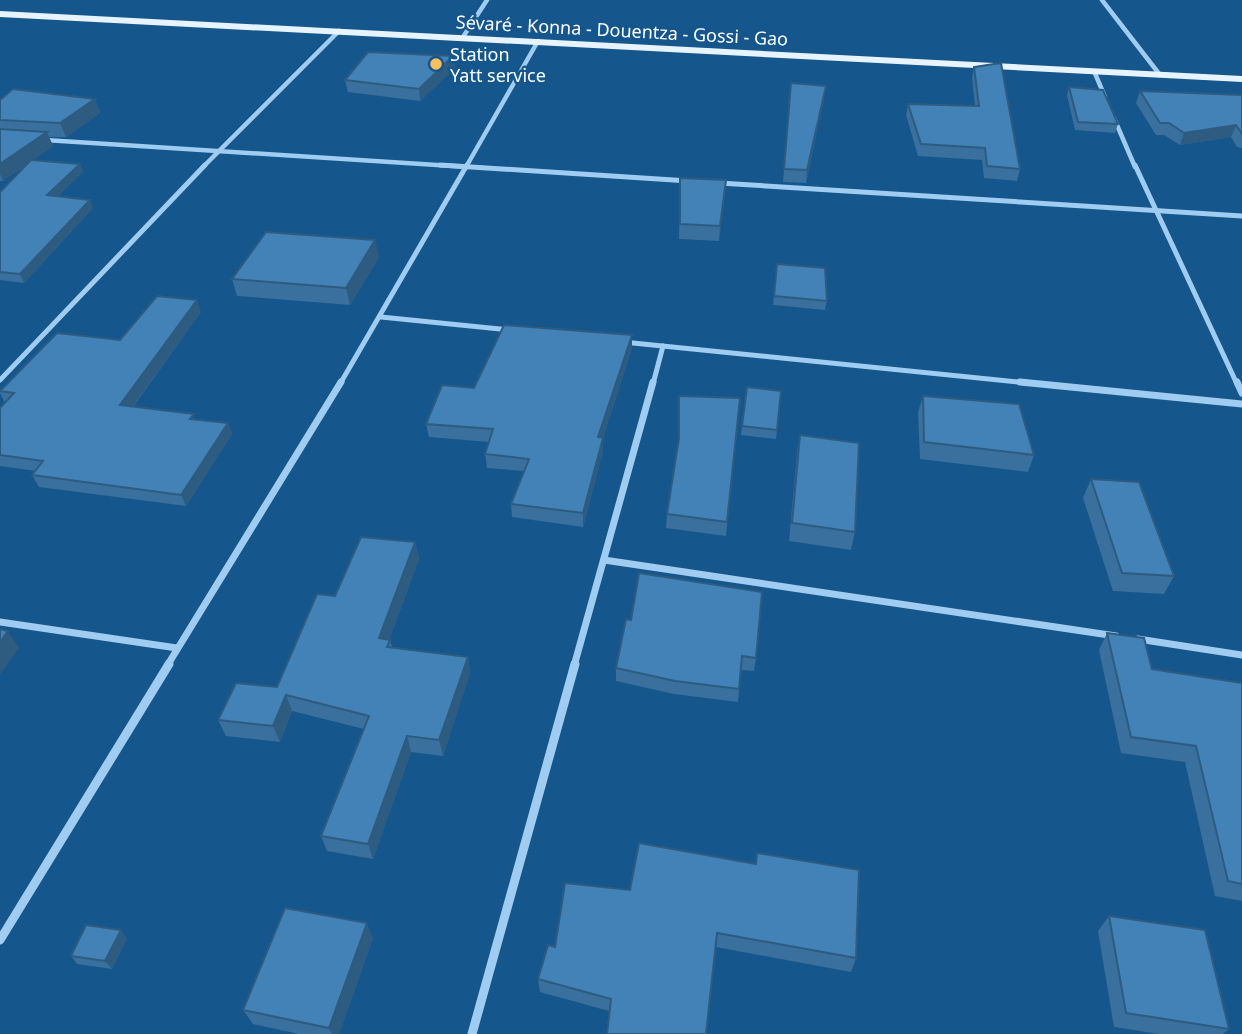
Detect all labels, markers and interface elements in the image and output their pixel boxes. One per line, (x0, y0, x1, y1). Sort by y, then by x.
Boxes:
street label: Sévaré - Konna - Douentza - Gossi - Gao (455, 9, 789, 51)
place label: Station Yatt service (450, 42, 546, 87)
marker: Station Yatt service (428, 56, 444, 72)

